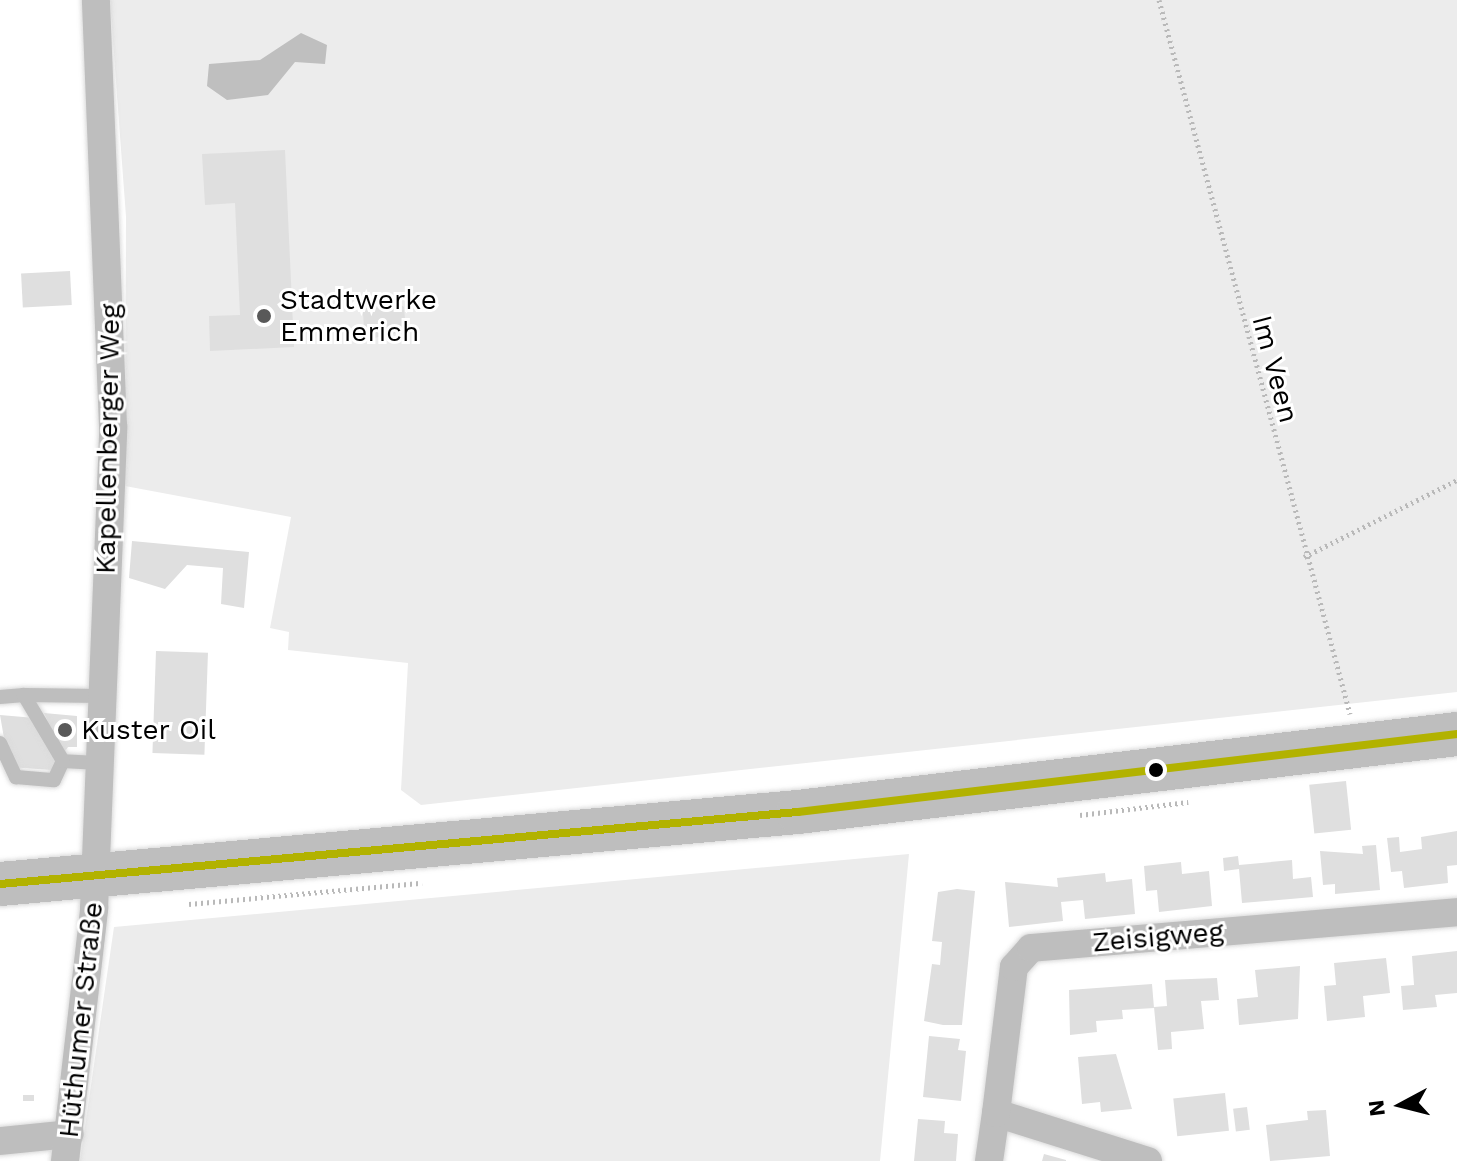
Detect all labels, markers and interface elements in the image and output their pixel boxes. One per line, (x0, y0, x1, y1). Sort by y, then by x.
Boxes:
place label: Stadtwerke Emmerich (280, 283, 437, 349)
street label: Kapellenberger Weg (89, 303, 127, 575)
marker: Stadtwerke Emmerich (255, 307, 273, 325)
street label: Im Veen (1244, 311, 1306, 427)
place label: Kuster Oil (81, 713, 216, 747)
marker: Kuster Oil (56, 721, 74, 739)
unlabelled marker (1148, 762, 1164, 778)
street label: Hüthumer Straße (52, 900, 110, 1140)
street label: Zeisigweg (1091, 915, 1225, 959)
north arrow (1361, 1065, 1441, 1145)
text: N (1363, 1098, 1390, 1118)

